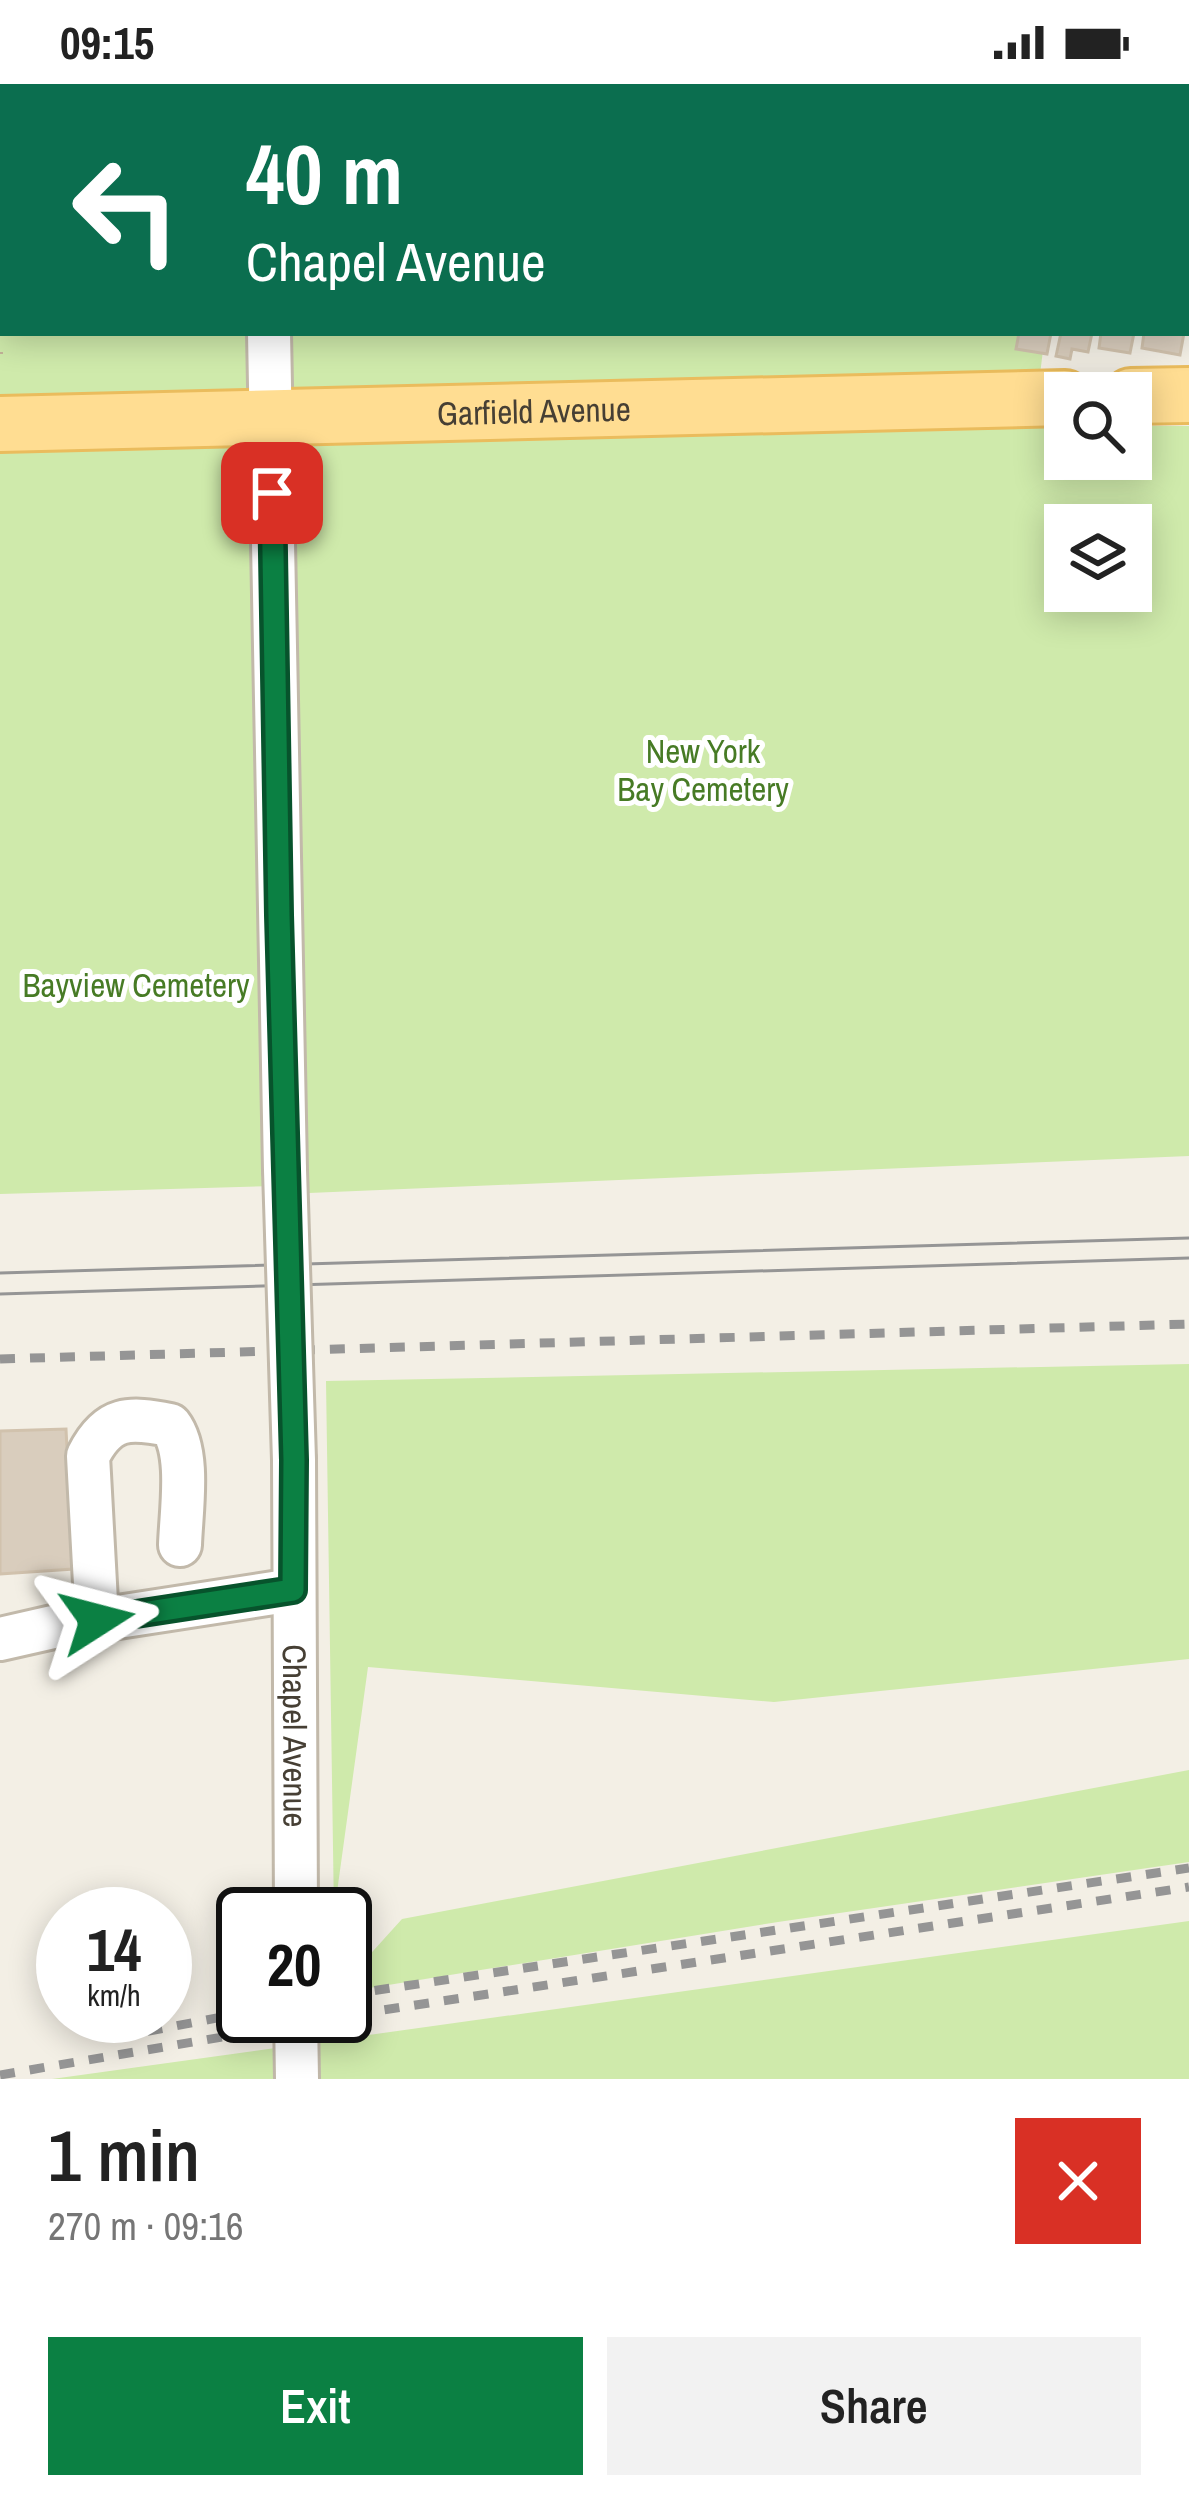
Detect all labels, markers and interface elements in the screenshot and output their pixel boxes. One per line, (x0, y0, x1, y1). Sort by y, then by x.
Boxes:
text: 09:15 (60, 12, 154, 73)
text: 40 m (246, 117, 403, 230)
icon: left (48, 132, 204, 288)
text: Chapel Avenue (246, 225, 546, 298)
map controls (1044, 372, 1152, 612)
button: search (1044, 372, 1152, 480)
street label: Garfield Avenue (436, 387, 631, 435)
pin (221, 442, 323, 544)
icon: arrive (239, 460, 305, 526)
button: layers (1044, 504, 1152, 612)
park label: New York Bay Cemetery (617, 729, 789, 811)
park label: Bayview Cemetery (22, 963, 250, 1007)
position arrow (34, 1557, 160, 1683)
street label: Chapel Avenue (273, 1644, 318, 1828)
speed limit sign: 20 (216, 1887, 372, 2043)
text: 14 (87, 1909, 141, 1990)
text: km/h (87, 1975, 141, 2015)
text: 1 min (48, 2106, 200, 2203)
button: close (1015, 2118, 1141, 2244)
text: 270 m · 09:16 (48, 2200, 244, 2252)
button: Exit (48, 2337, 583, 2475)
button: Share (607, 2337, 1141, 2475)

